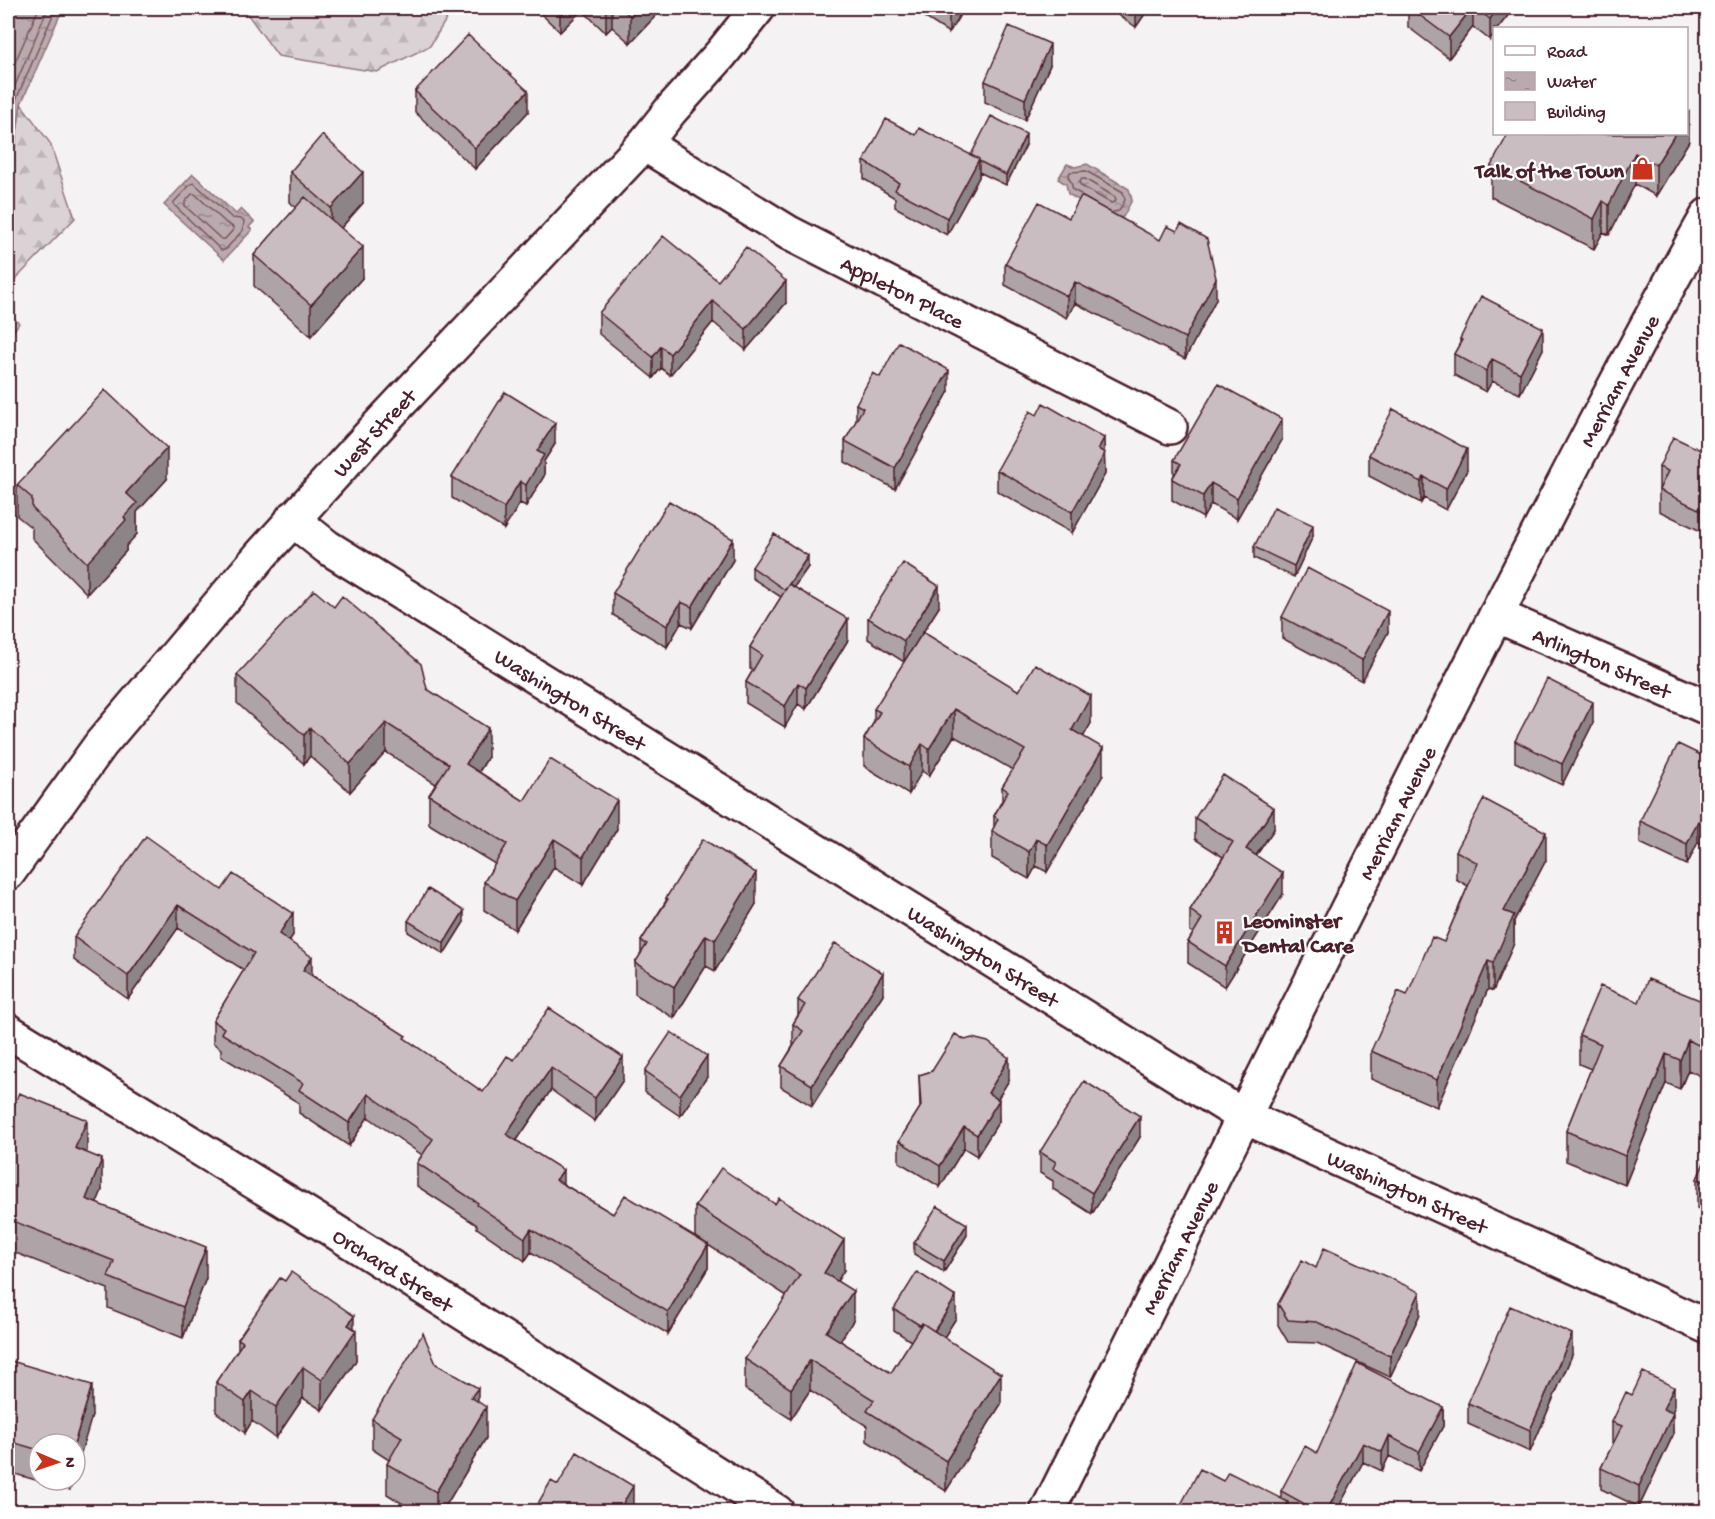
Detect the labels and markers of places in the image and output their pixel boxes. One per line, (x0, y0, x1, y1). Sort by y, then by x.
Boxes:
shop icon: Talk of the Town (1629, 156, 1655, 182)
place label: Talk of the Town (1473, 160, 1625, 186)
place label: Leominster Dental Care (1241, 910, 1354, 961)
building icon: Leominster Dental Care (1212, 919, 1238, 945)

